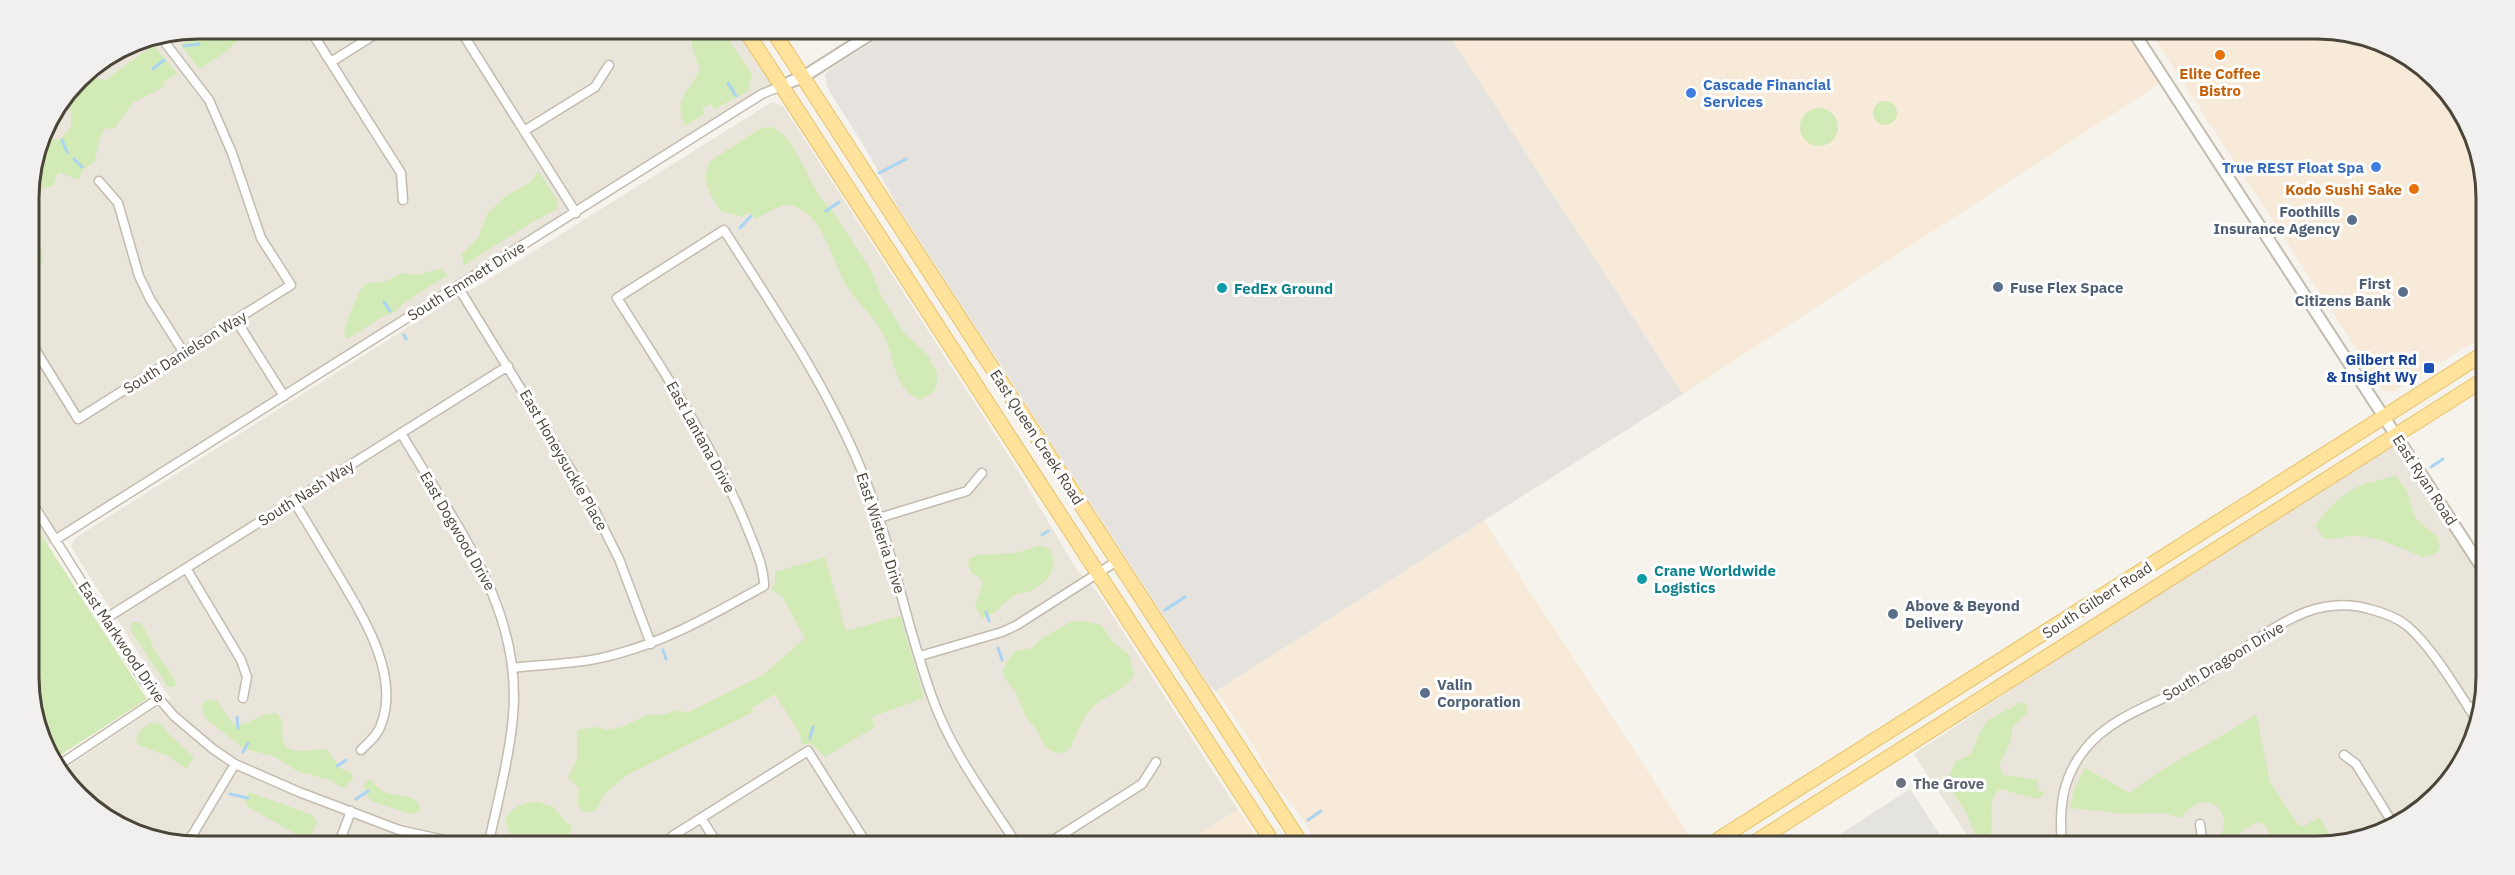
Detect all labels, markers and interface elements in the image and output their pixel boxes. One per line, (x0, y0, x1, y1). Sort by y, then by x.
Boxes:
marker: Elite Coffee Bistro (2213, 48, 2227, 62)
place label: Elite Coffee Bistro (2179, 64, 2261, 100)
place label: Cascade Financial Services (1703, 75, 1831, 111)
marker: Cascade Financial Services (1684, 86, 1698, 100)
place label: True REST Float Spa (2222, 158, 2364, 177)
marker: True REST Float Spa (2369, 160, 2383, 174)
place label: Kodo Sushi Sake (2285, 180, 2402, 199)
marker: Kodo Sushi Sake (2407, 182, 2421, 196)
place label: Foothills Insurance Agency (2214, 202, 2340, 238)
marker: Foothills Insurance Agency (2345, 213, 2359, 227)
street label: South Emmett Drive (404, 237, 528, 325)
place label: First Citizens Bank (2295, 274, 2391, 310)
place label: Fuse Flex Space (2010, 278, 2123, 297)
place label: FedEx Ground (1234, 279, 1333, 298)
marker: Fuse Flex Space (1991, 280, 2005, 294)
marker: FedEx Ground (1215, 281, 1229, 295)
marker: First Citizens Bank (2396, 285, 2410, 299)
street label: South Danielson Way (120, 306, 251, 398)
place label: Gilbert Rd & Insight Wy (2326, 350, 2417, 386)
marker: Gilbert Rd & Insight Wy (2422, 361, 2436, 375)
street label: East Queen Creek Road (986, 366, 1088, 508)
street label: East Lantana Drive (662, 378, 740, 496)
street label: East Honeysuckle Place (516, 386, 612, 534)
street label: East Ryan Road (2389, 431, 2461, 529)
street label: South Nash Way (255, 456, 358, 530)
street label: East Dogwood Drive (416, 468, 500, 594)
street label: East Wisteria Drive (852, 470, 910, 596)
street label: South Gilbert Road (2039, 557, 2155, 643)
place label: Crane Worldwide Logistics (1654, 561, 1776, 597)
marker: Crane Worldwide Logistics (1635, 572, 1649, 586)
street label: East Markwood Drive (75, 578, 169, 706)
place label: Above & Beyond Delivery (1905, 596, 2020, 632)
marker: Above & Beyond Delivery (1886, 607, 1900, 621)
street label: South Dragoon Drive (2159, 617, 2287, 705)
place label: Valin Corporation (1437, 675, 1521, 711)
marker: Valin Corporation (1418, 686, 1432, 700)
place label: The Grove (1913, 774, 1984, 793)
marker: The Grove (1894, 776, 1908, 790)

